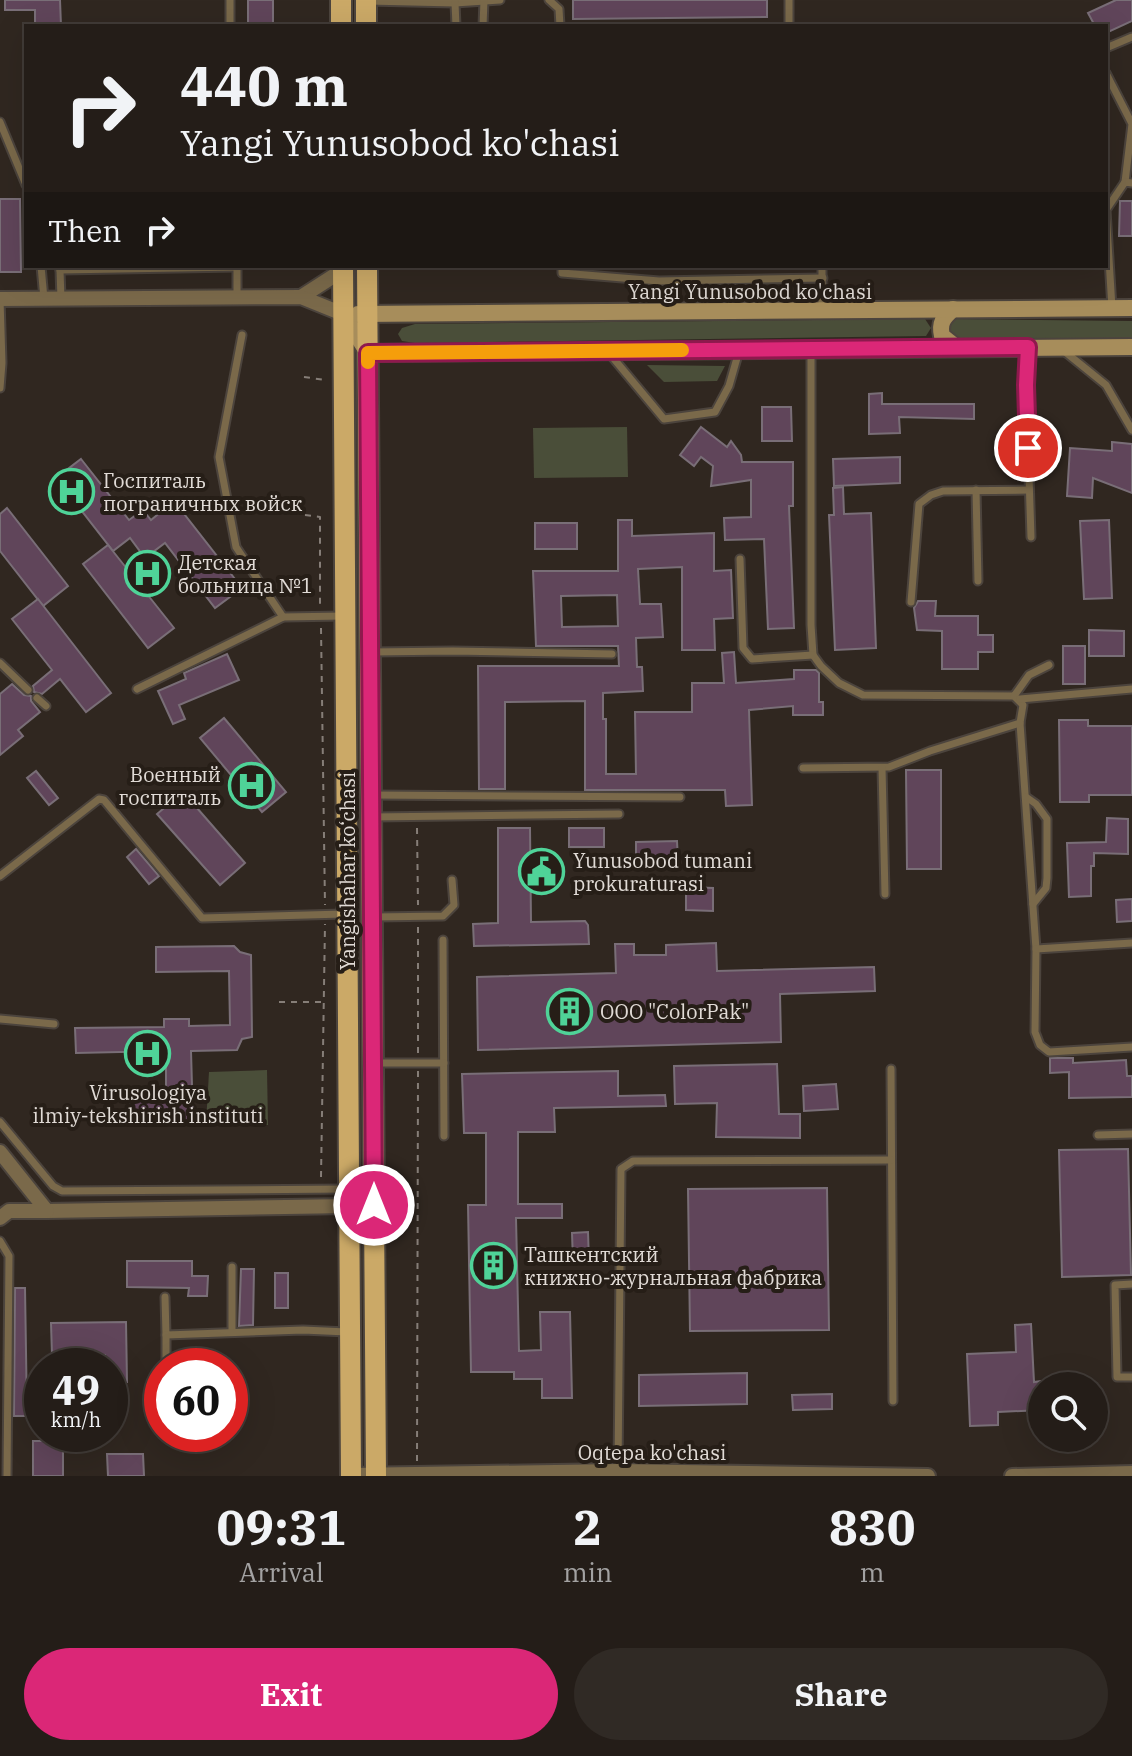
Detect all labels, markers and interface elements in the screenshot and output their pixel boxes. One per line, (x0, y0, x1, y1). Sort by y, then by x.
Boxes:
text: 440 m (180, 49, 348, 121)
icon: right (48, 56, 152, 160)
text: Yangi Yunusobod ko'chasi (180, 119, 620, 166)
icon: right (138, 208, 182, 252)
text: Then (48, 211, 122, 250)
street label: Yangi Yunusobod ko'chasi (628, 278, 872, 305)
pin (994, 414, 1062, 482)
icon: arrive (1006, 426, 1050, 470)
hospital icon: Госпиталь пограничных войск (48, 467, 96, 515)
place label: Госпиталь пограничных войск (103, 467, 303, 517)
hospital icon: Детская больница №1 (123, 549, 171, 597)
place label: Детская больница №1 (178, 549, 313, 599)
place label: Военный госпиталь (119, 761, 221, 811)
hospital icon: Военный госпиталь (228, 762, 276, 810)
street label: Yangishahar ko‘chasi (334, 772, 361, 970)
place label: Yunusobod tumani prokuraturasi (573, 847, 752, 897)
public building icon: Yunusobod tumani prokuraturasi (518, 848, 566, 896)
building icon: OOO "ColorPak" (545, 987, 593, 1035)
place label: OOO "ColorPak" (600, 998, 749, 1025)
hospital icon: Virusologiya ilmiy-tekshirish instituti (124, 1029, 172, 1077)
place label: Virusologiya ilmiy-tekshirish instituti (33, 1079, 263, 1129)
position arrow (332, 1163, 416, 1247)
building icon: Ташкентский книжно-журнальная фабрика (469, 1241, 517, 1289)
place label: Ташкентский книжно-журнальная фабрика (524, 1241, 822, 1291)
speed limit sign: 60 (144, 1348, 248, 1452)
text: 49 (52, 1364, 100, 1416)
map controls (1028, 1372, 1108, 1452)
button: search (1028, 1372, 1108, 1452)
text: km/h (51, 1406, 101, 1433)
street label: Oqtepa ko'chasi (578, 1439, 726, 1466)
text: 09:31 (217, 1496, 346, 1558)
text: 2 (573, 1496, 602, 1558)
text: 830 (829, 1496, 915, 1558)
text: Arrival (239, 1555, 324, 1589)
text: min (563, 1555, 612, 1589)
text: m (860, 1555, 885, 1589)
button: Exit (24, 1648, 558, 1740)
button: Share (574, 1648, 1108, 1740)

